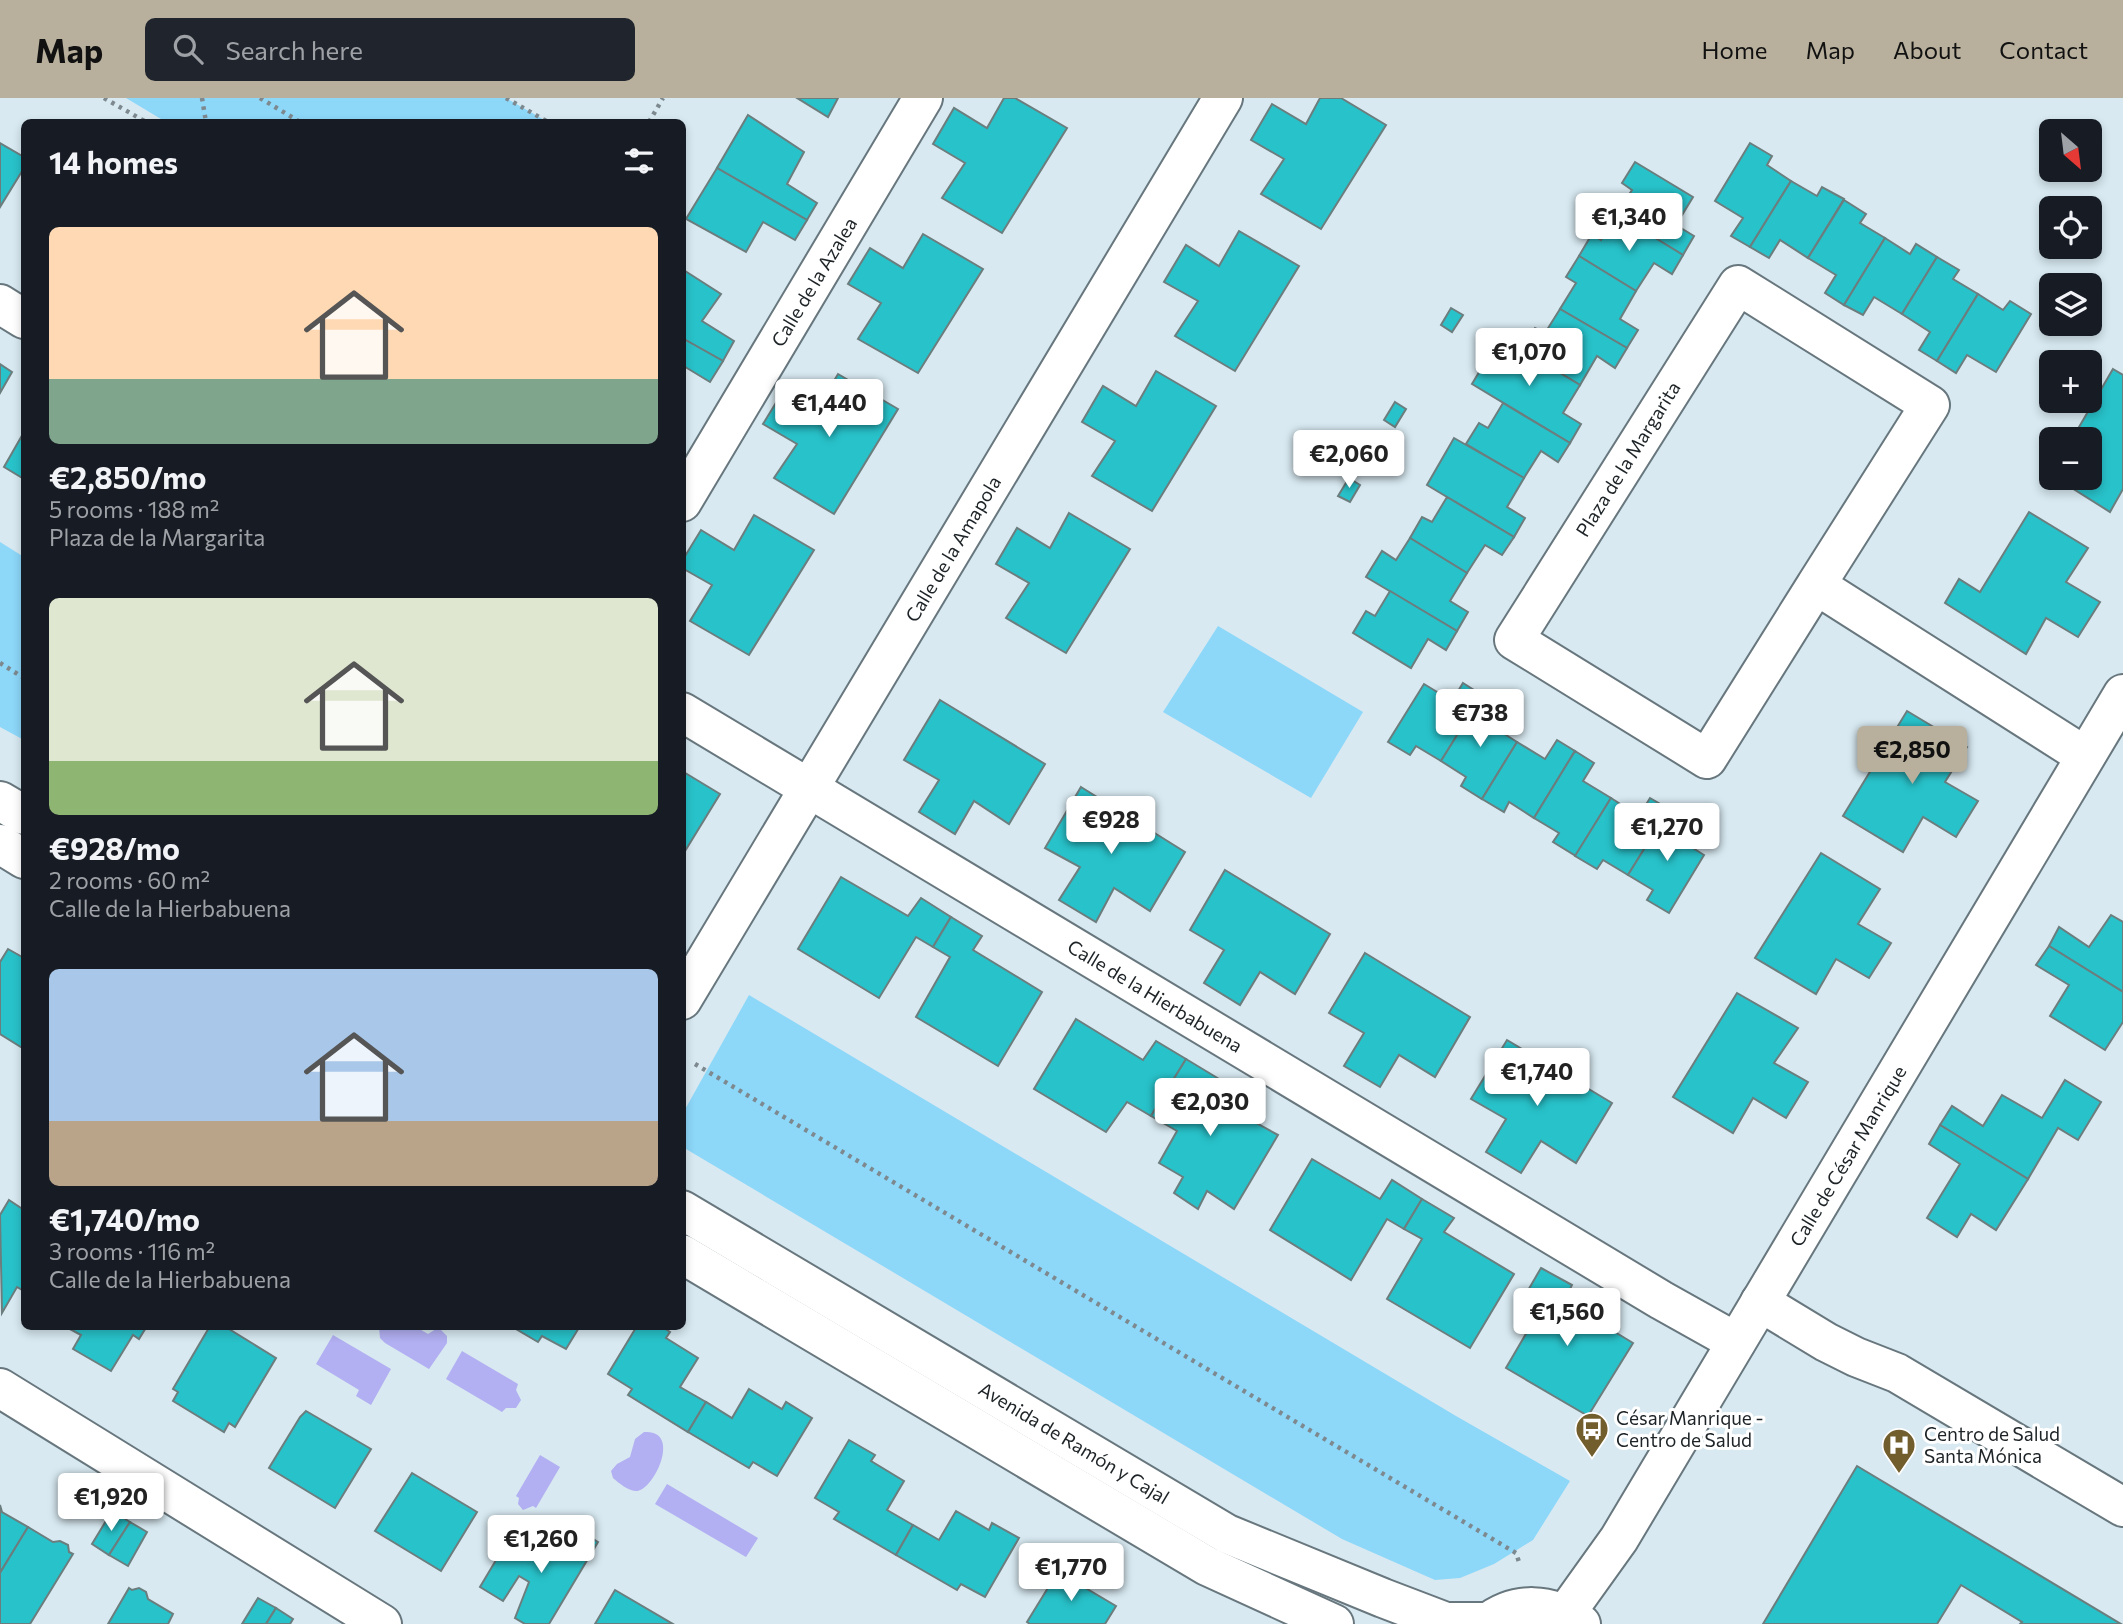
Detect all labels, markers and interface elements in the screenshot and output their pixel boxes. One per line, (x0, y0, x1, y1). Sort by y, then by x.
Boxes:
search box (145, 18, 635, 81)
text: Map (35, 29, 103, 70)
icon: search (169, 30, 207, 68)
text: Search here (225, 34, 363, 65)
text: Home (1702, 35, 1768, 64)
text: Map (1806, 35, 1855, 64)
text: About (1893, 35, 1961, 64)
text: Contact (1999, 35, 2088, 64)
north arrow (2039, 119, 2102, 182)
map controls (2039, 119, 2102, 490)
icon: filters (620, 142, 658, 180)
text: 14 homes (49, 143, 178, 180)
pin: €1,340 (1572, 194, 1686, 253)
button: locate (2039, 196, 2102, 259)
text: €1,340 (1591, 202, 1667, 230)
street label: Calle de la Azalea (766, 213, 861, 350)
icon: home (291, 272, 417, 398)
button: layers (2039, 273, 2102, 336)
pin: €1,070 (1472, 328, 1586, 388)
text: €1,070 (1492, 337, 1566, 365)
button: + (2039, 350, 2102, 413)
street label: Plaza de la Margarita (1571, 377, 1685, 541)
pin: €1,440 (772, 380, 886, 439)
text: €1,440 (791, 388, 867, 416)
button: − (2039, 427, 2102, 490)
pin: €2,060 (1292, 430, 1406, 490)
text: €2,060 (1309, 439, 1389, 467)
text: €2,850/mo (49, 458, 206, 495)
street label: Calle de la Amapola (900, 472, 1005, 626)
text: 5 rooms · 188 m² (49, 495, 219, 523)
text: Plaza de la Margarita (49, 523, 265, 551)
icon: home (291, 643, 417, 769)
pin: €738 (1439, 690, 1521, 749)
text: €738 (1452, 698, 1508, 726)
pin: €2,850 (1855, 726, 1969, 786)
text: €2,850 (1873, 735, 1951, 763)
pin: €928 (1070, 796, 1152, 856)
pin: €1,270 (1610, 804, 1724, 863)
text: €928 (1082, 805, 1140, 833)
text: €1,270 (1630, 812, 1704, 840)
text: €928/mo (49, 829, 180, 866)
text: 2 rooms · 60 m² (49, 866, 210, 894)
text: Calle de la Hierbabuena (49, 894, 291, 922)
street label: Calle de la Hierbabuena (1064, 934, 1247, 1057)
icon: home (291, 1014, 417, 1140)
pin: €1,740 (1480, 1048, 1594, 1108)
text: €1,740 (1501, 1057, 1573, 1085)
street label: Calle de César Manrique (1784, 1061, 1911, 1250)
pin: €2,030 (1153, 1079, 1267, 1138)
text: €2,030 (1171, 1087, 1249, 1115)
text: €1,740/mo (49, 1200, 200, 1237)
text: 3 rooms · 116 m² (49, 1237, 215, 1265)
text: Calle de la Hierbabuena (49, 1265, 291, 1293)
pin: €1,560 (1510, 1288, 1624, 1348)
text: €1,560 (1529, 1297, 1605, 1325)
street label: Avenida de Ramón y Cajal (975, 1377, 1174, 1509)
place label: César Manrique - Centro de Salud (1616, 1406, 1764, 1451)
bus stop icon: César Manrique - Centro de Salud (1573, 1410, 1611, 1459)
place label: Centro de Salud Santa Mónica (1924, 1422, 2060, 1467)
hospital icon: Centro de Salud Santa Mónica (1880, 1426, 1918, 1475)
pin: €1,920 (54, 1474, 168, 1533)
text: €1,920 (74, 1482, 148, 1510)
pin: €1,260 (484, 1516, 598, 1575)
text: €1,260 (504, 1524, 578, 1552)
pin: €1,770 (1014, 1544, 1128, 1603)
text: €1,770 (1035, 1552, 1107, 1580)

